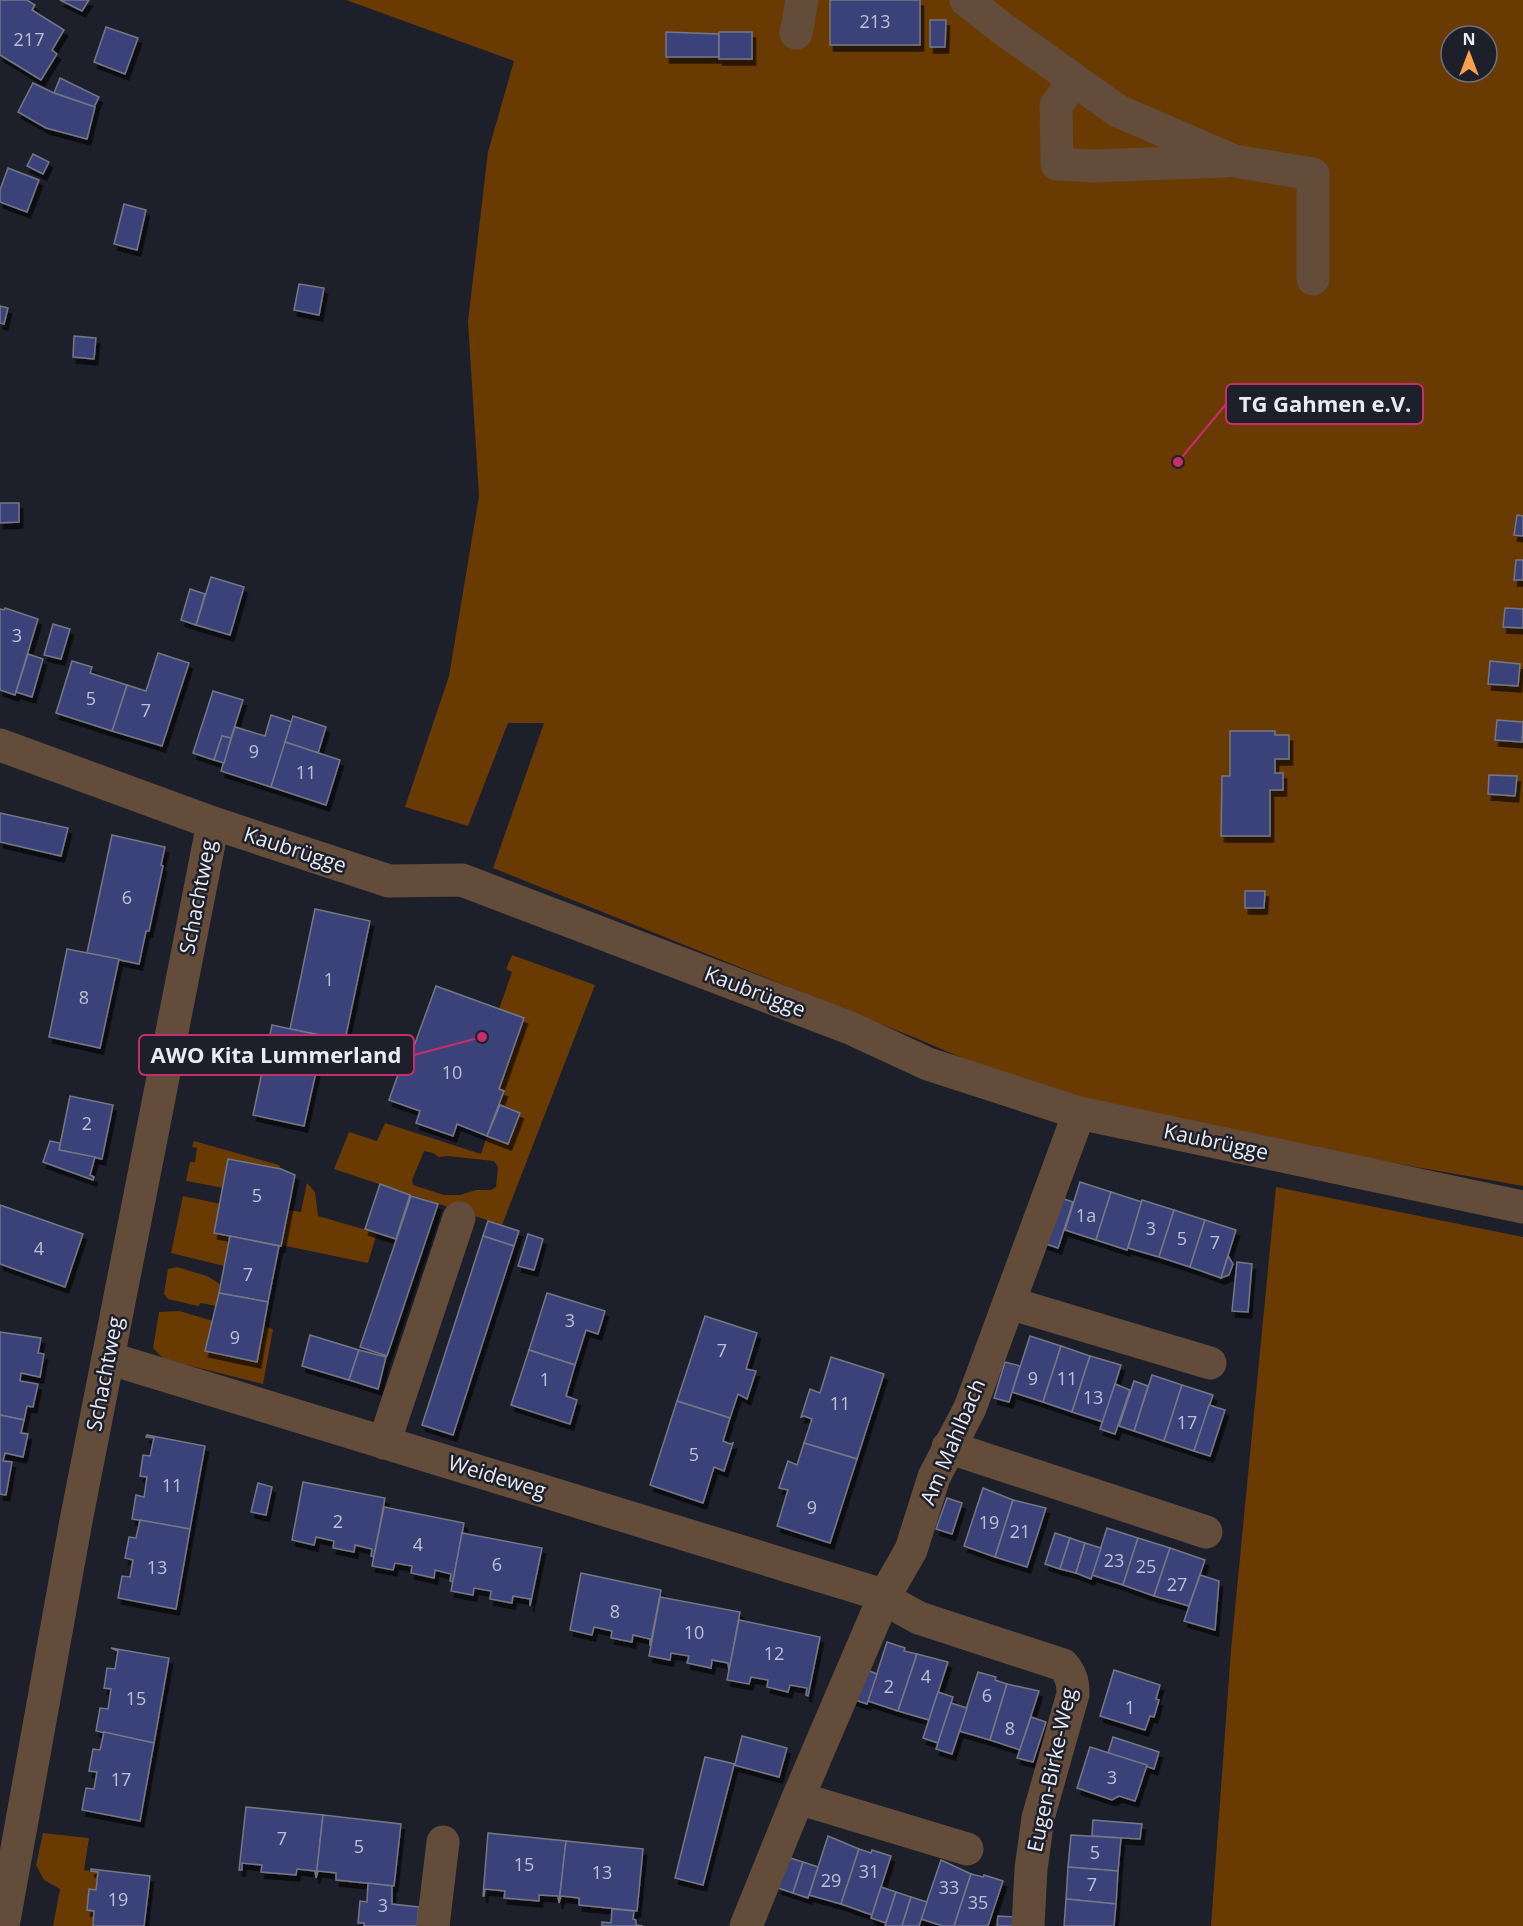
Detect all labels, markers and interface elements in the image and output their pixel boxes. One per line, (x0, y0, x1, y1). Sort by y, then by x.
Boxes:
house number: 213 (860, 9, 890, 33)
north arrow (1439, 24, 1499, 84)
house number: 217 (14, 27, 44, 51)
text: N (1462, 28, 1476, 50)
callout: TG Gahmen e.V. (1226, 384, 1423, 424)
text: TG Gahmen e.V. (1239, 388, 1411, 418)
house number: 3 (12, 623, 22, 647)
house number: 5 (86, 686, 96, 710)
house number: 7 (141, 698, 151, 722)
house number: 9 (249, 739, 259, 763)
house number: 11 (296, 760, 316, 784)
street label: Kaubrügge (240, 819, 350, 879)
street label: Schachtweg (172, 837, 222, 956)
house number: 6 (122, 885, 132, 909)
street label: Kaubrügge (701, 959, 810, 1023)
house number: 1 (324, 967, 334, 991)
house number: 8 (79, 985, 89, 1009)
callout: AWO Kita Lummerland (139, 1035, 414, 1075)
text: AWO Kita Lummerland (150, 1039, 402, 1069)
house number: 10 (442, 1060, 462, 1084)
house number: 2 (82, 1111, 92, 1135)
street label: Kaubrügge (1161, 1116, 1271, 1166)
house number: 5 (252, 1183, 262, 1207)
house number: 1a (1076, 1203, 1096, 1227)
house number: 3 (1146, 1216, 1156, 1240)
house number: 5 (1177, 1226, 1187, 1250)
house number: 7 (1210, 1230, 1220, 1254)
house number: 4 (34, 1236, 44, 1260)
house number: 7 (243, 1262, 253, 1286)
house number: 3 (565, 1308, 575, 1332)
street label: Schachtweg (79, 1314, 129, 1433)
house number: 9 (230, 1325, 240, 1349)
house number: 7 (717, 1338, 727, 1362)
house number: 9 (1028, 1366, 1038, 1390)
house number: 11 (1057, 1366, 1077, 1390)
house number: 1 (540, 1367, 550, 1391)
street label: Am Mahlbach (913, 1374, 991, 1509)
house number: 13 (1083, 1385, 1103, 1409)
house number: 11 (830, 1391, 850, 1415)
house number: 17 (1177, 1410, 1197, 1434)
house number: 5 (689, 1442, 699, 1466)
street label: Weideweg (445, 1448, 549, 1504)
house number: 11 (162, 1473, 182, 1497)
house number: 9 (807, 1495, 817, 1519)
house number: 2 (333, 1509, 343, 1533)
house number: 19 (979, 1510, 999, 1534)
house number: 21 (1010, 1519, 1030, 1543)
house number: 4 (413, 1532, 423, 1556)
house number: 23 (1104, 1548, 1124, 1572)
house number: 6 (492, 1552, 502, 1576)
house number: 25 (1136, 1554, 1156, 1578)
house number: 13 (147, 1555, 167, 1579)
house number: 27 (1167, 1572, 1187, 1596)
house number: 8 (610, 1599, 620, 1623)
house number: 10 (684, 1620, 704, 1644)
house number: 12 (764, 1641, 784, 1665)
house number: 4 (921, 1664, 931, 1688)
house number: 2 (884, 1674, 894, 1698)
house number: 6 (982, 1683, 992, 1707)
street label: Eugen-Birke-Weg (1020, 1685, 1082, 1854)
house number: 15 (126, 1686, 146, 1710)
house number: 1 (1125, 1695, 1135, 1719)
house number: 8 (1005, 1716, 1015, 1740)
house number: 3 (1107, 1765, 1117, 1789)
house number: 17 (111, 1767, 131, 1791)
house number: 7 (277, 1826, 287, 1850)
house number: 5 (354, 1834, 364, 1858)
house number: 5 (1090, 1840, 1100, 1864)
house number: 15 (514, 1852, 534, 1876)
house number: 31 (859, 1859, 879, 1883)
house number: 13 (592, 1860, 612, 1884)
house number: 29 (821, 1868, 841, 1892)
house number: 7 (1087, 1872, 1097, 1896)
house number: 33 (939, 1875, 959, 1899)
house number: 19 (108, 1887, 128, 1911)
house number: 35 (968, 1890, 988, 1914)
house number: 3 (378, 1893, 388, 1917)

